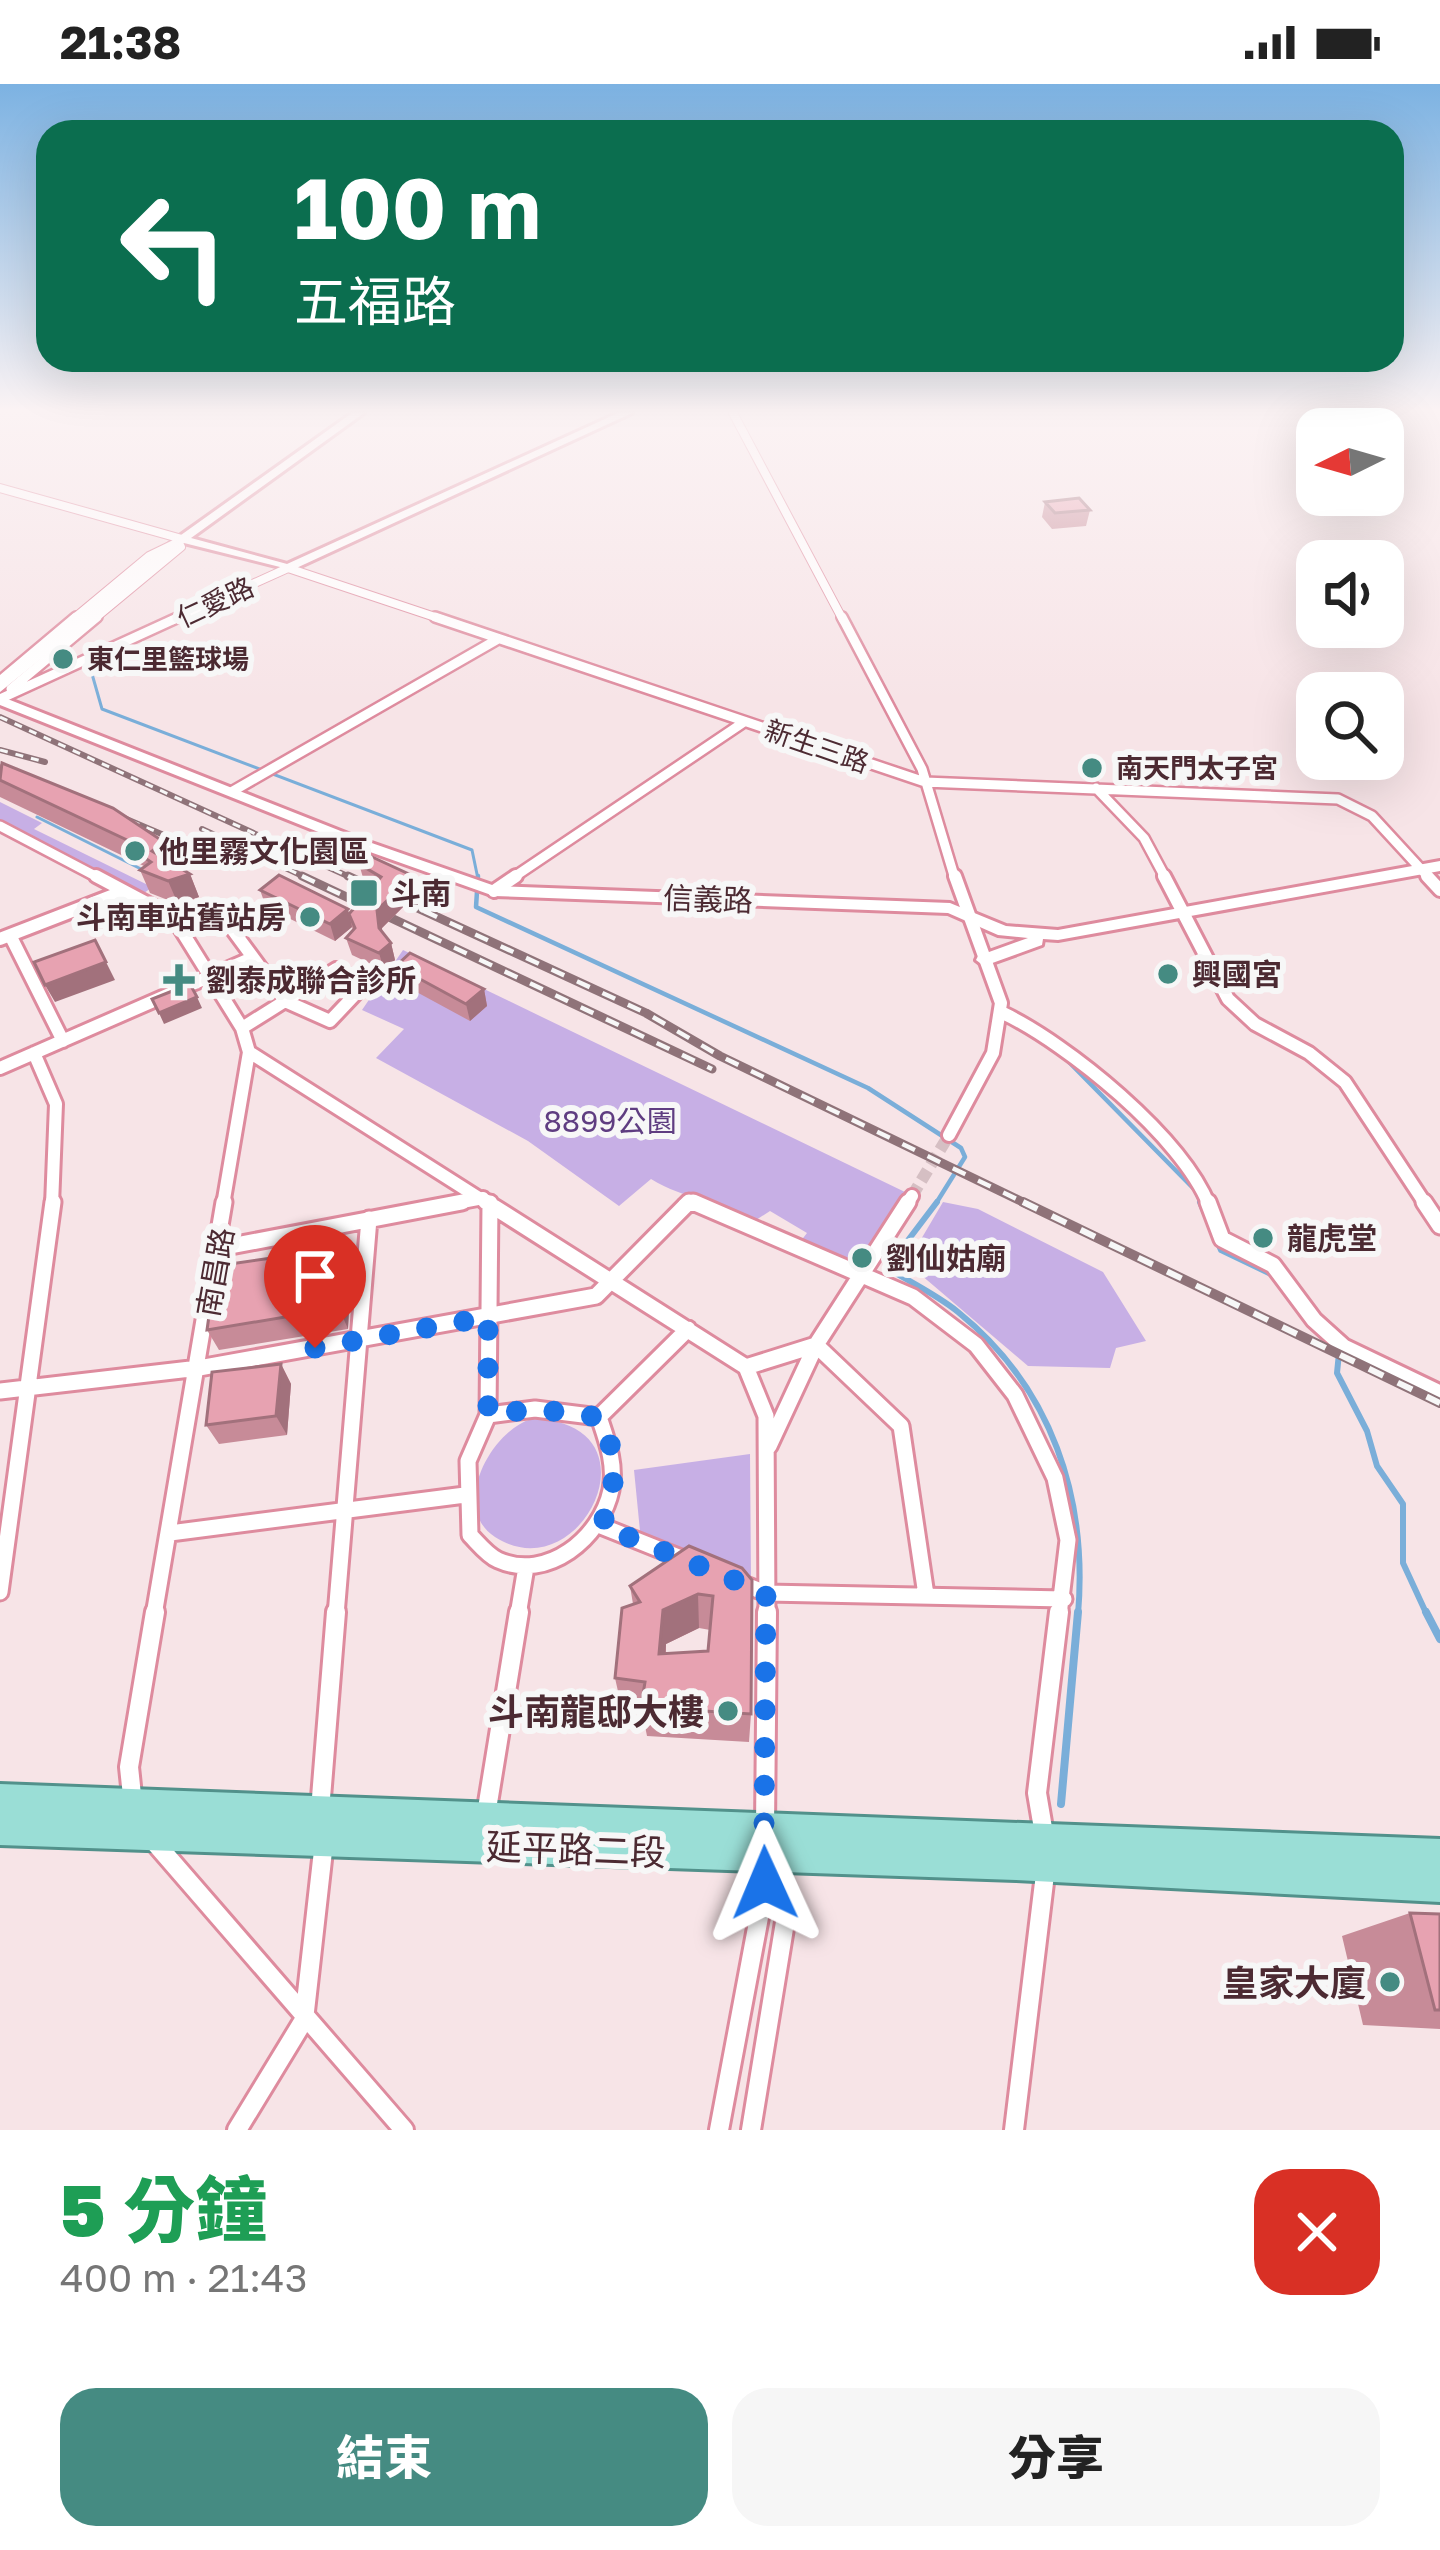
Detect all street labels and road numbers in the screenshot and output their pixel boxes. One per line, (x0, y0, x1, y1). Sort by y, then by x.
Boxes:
street label: 仁愛路 (172, 570, 258, 634)
street label: 新生三路 (761, 713, 873, 779)
street label: 信義路 (662, 879, 754, 919)
street label: 南昌路 (189, 1225, 241, 1319)
street label: 延平路二段 (485, 1824, 667, 1874)

